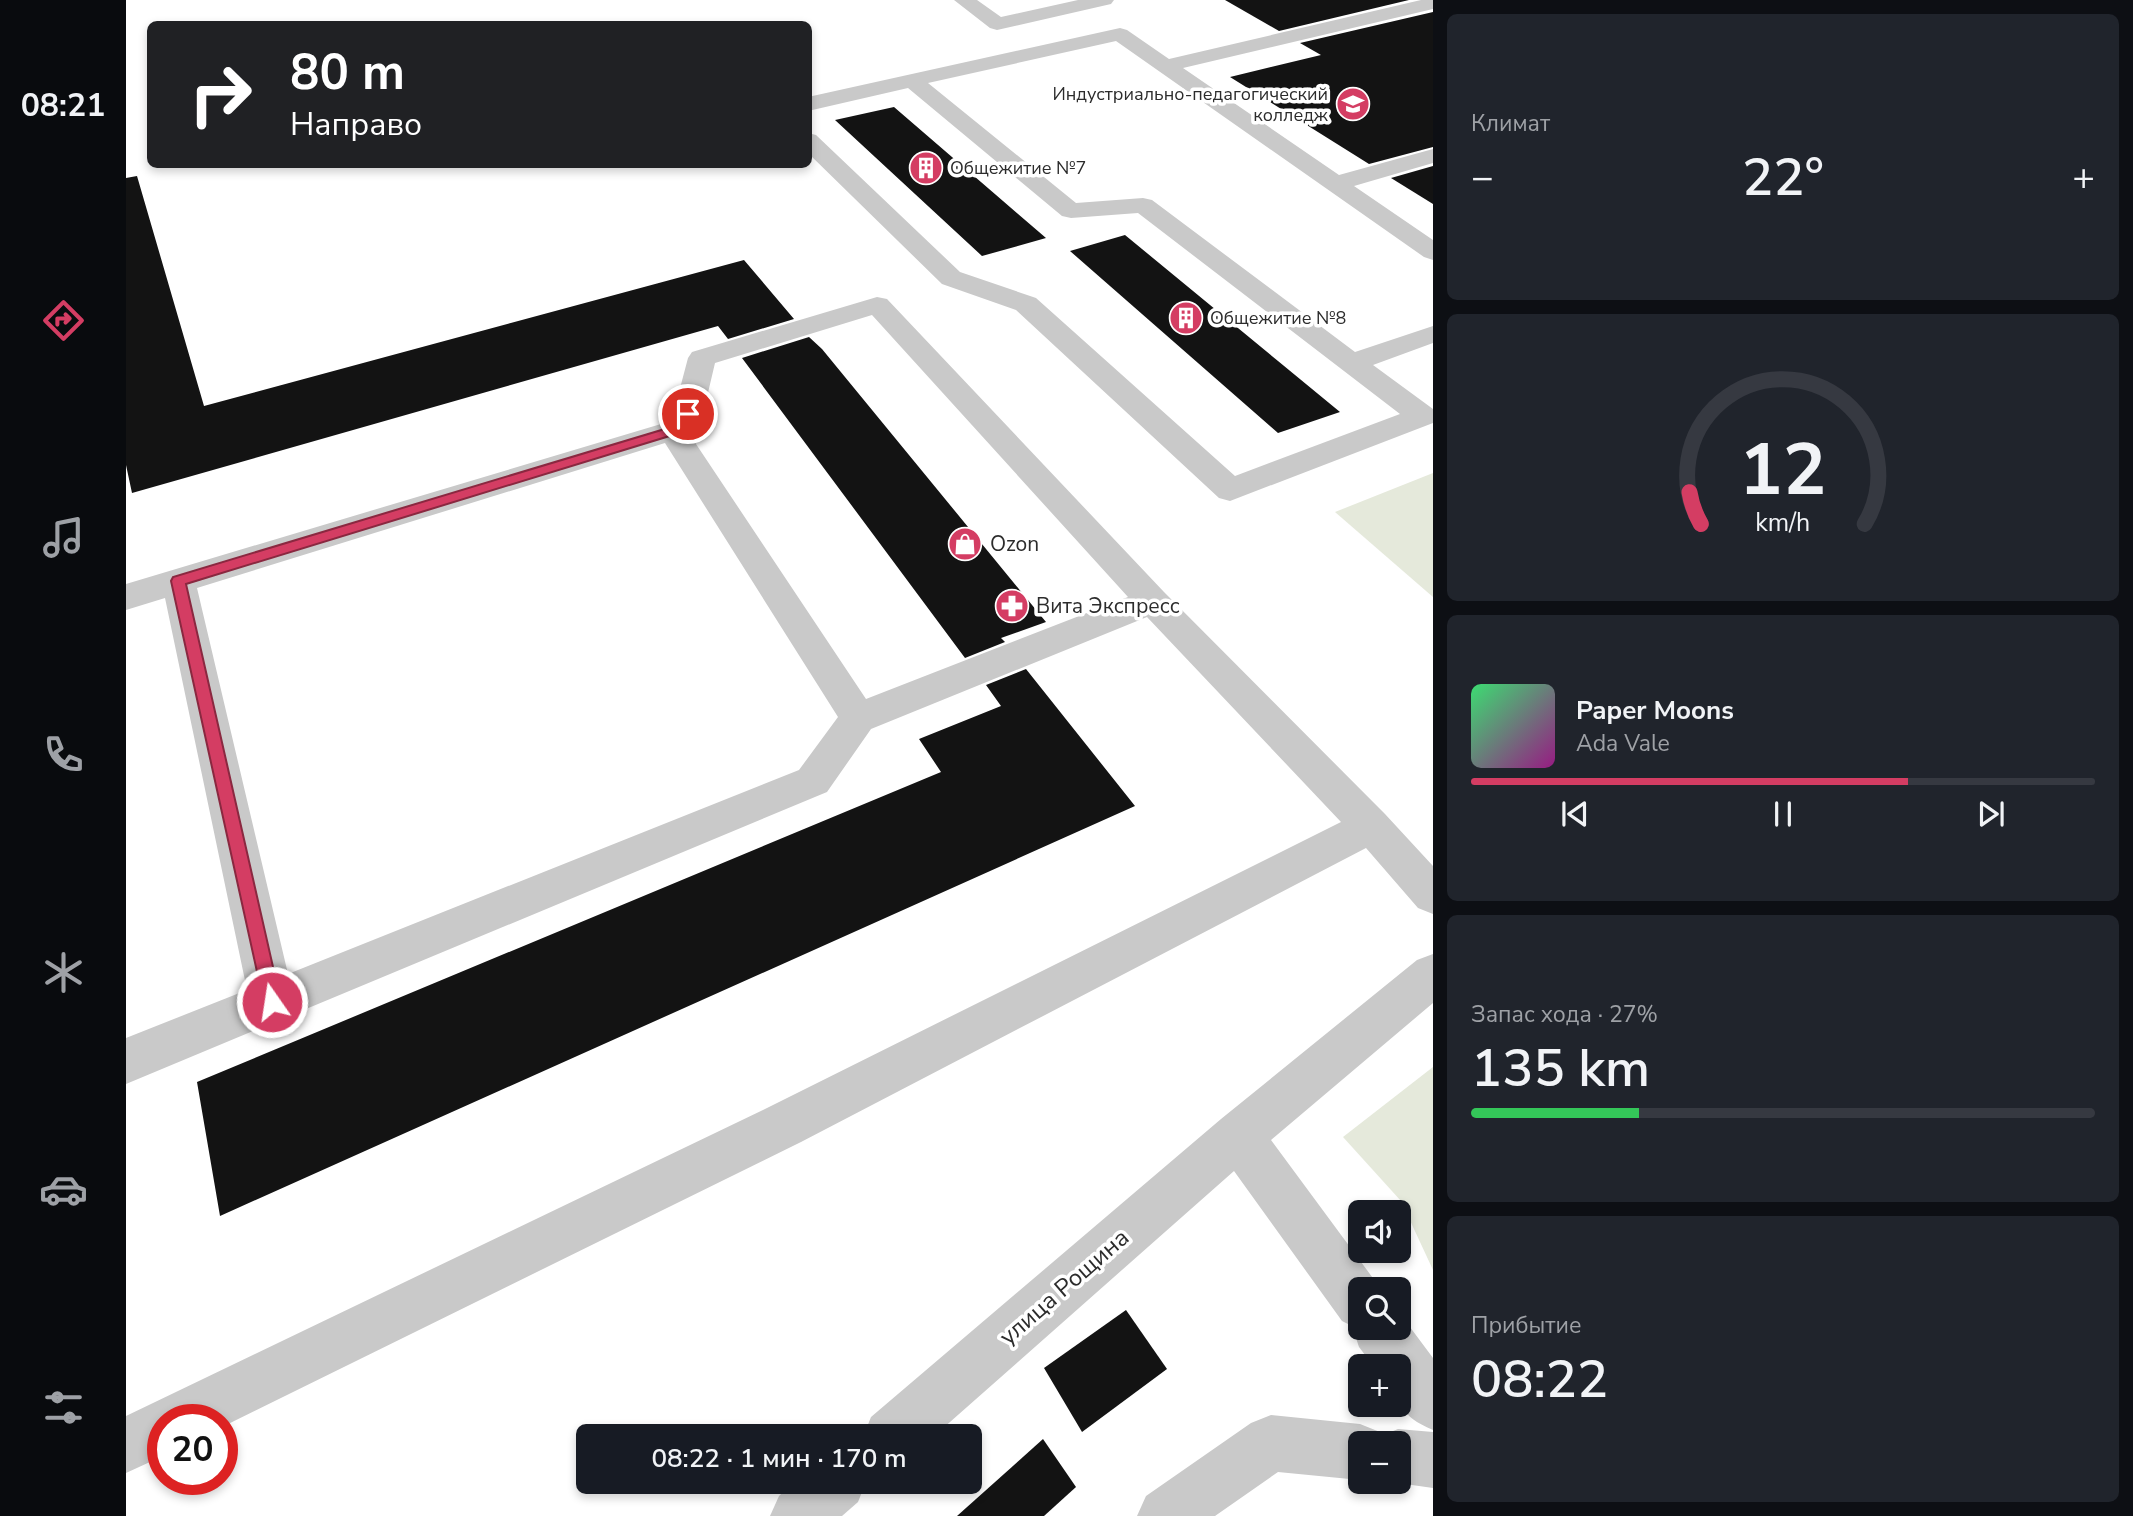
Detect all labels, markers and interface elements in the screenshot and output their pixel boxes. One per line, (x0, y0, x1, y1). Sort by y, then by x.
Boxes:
text: 80 m (290, 39, 405, 106)
icon: right (175, 49, 266, 140)
place label: Индустриально-педагогический колледж (1052, 82, 1329, 127)
text: 08:21 (21, 84, 105, 127)
school or university icon: Индустриально-педагогический колледж (1334, 85, 1372, 123)
text: Направо (290, 103, 422, 146)
text: Климат (1471, 108, 1550, 139)
text: 22° (1742, 142, 1824, 213)
building icon: Общежитие №7 (907, 149, 945, 187)
text: − (1471, 152, 1494, 203)
text: + (2072, 152, 2095, 203)
place label: Общежитие №7 (950, 156, 1086, 180)
icon: directions (39, 296, 88, 345)
building icon: Общежитие №8 (1167, 299, 1205, 337)
place label: Общежитие №8 (1210, 306, 1346, 330)
pin (658, 384, 718, 444)
icon: arrive (669, 395, 707, 433)
text: 12 (1739, 420, 1827, 520)
text: km/h (1755, 505, 1811, 539)
icon: music (39, 513, 88, 562)
shop icon: Ozon (946, 525, 984, 563)
place label: Ozon (990, 530, 1039, 558)
pharmacy icon: Вита Экспресс (993, 587, 1031, 625)
place label: Вита Экспресс (1036, 592, 1180, 620)
text: Paper Moons (1576, 693, 1734, 728)
text: Ada Vale (1576, 728, 1670, 759)
icon: phone (39, 730, 88, 779)
icon: previous (1556, 795, 1594, 833)
icon: pause (1764, 795, 1802, 833)
icon: next (1972, 795, 2010, 833)
icon: climate (39, 948, 88, 997)
position arrow (235, 965, 309, 1039)
text: Запас хода · 27% (1471, 999, 1658, 1030)
text: 135 km (1471, 1033, 1650, 1104)
icon: car (39, 1165, 88, 1214)
map controls (1348, 1200, 1411, 1494)
button: sound (1348, 1200, 1411, 1263)
street label: улица Рощина (992, 1222, 1136, 1352)
button: search (1348, 1277, 1411, 1340)
text: Прибытие (1471, 1310, 1581, 1341)
text: 08:22 (1471, 1344, 1608, 1415)
button: + (1348, 1354, 1411, 1417)
icon: filters (39, 1383, 88, 1432)
speed limit sign: 20 (147, 1404, 238, 1495)
button: − (1348, 1431, 1411, 1494)
text: 08:22 · 1 мин · 170 m (651, 1441, 907, 1476)

